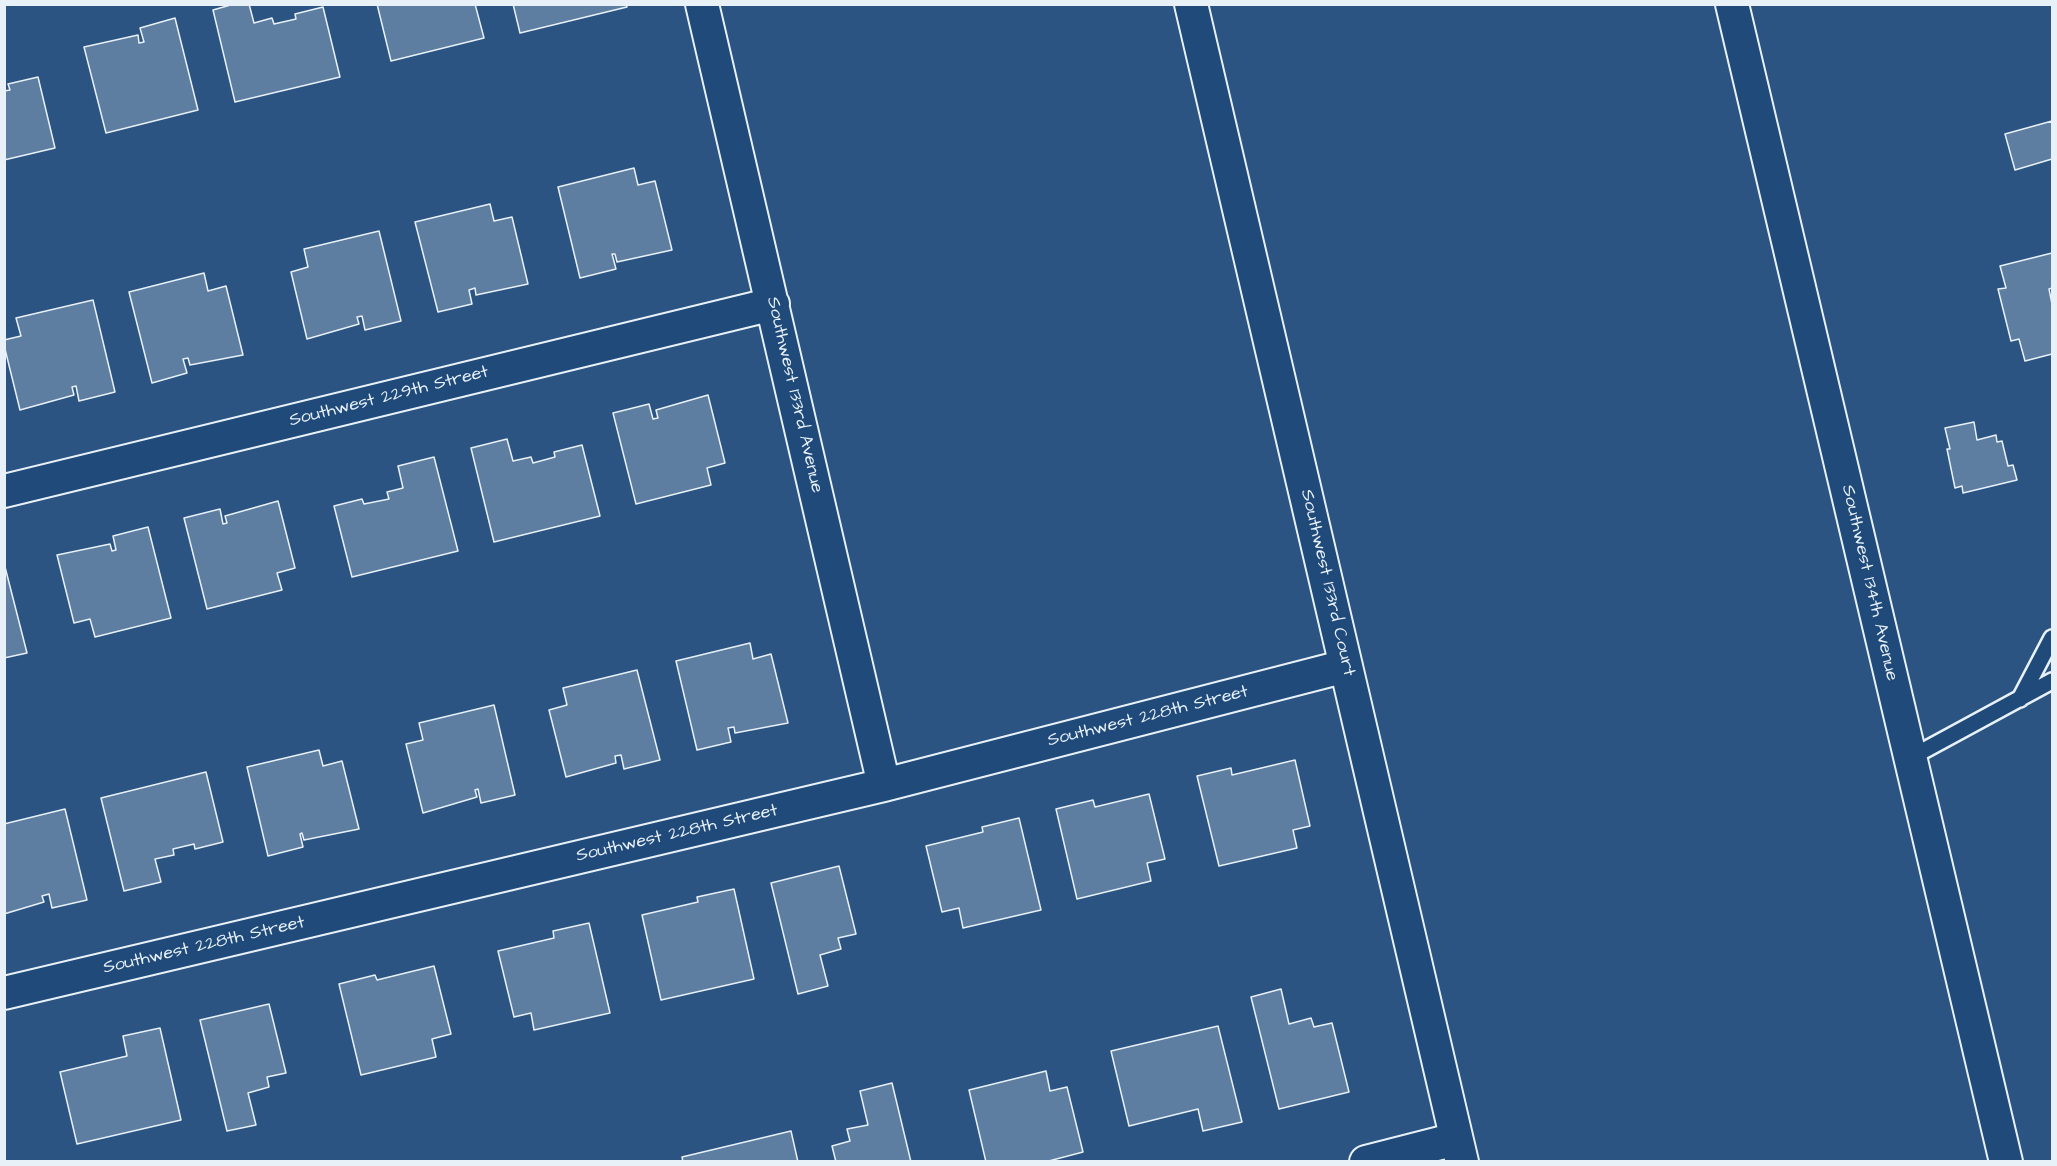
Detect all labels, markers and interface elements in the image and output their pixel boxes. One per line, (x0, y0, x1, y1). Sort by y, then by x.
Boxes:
street label: Southwest 133rd Avenue (761, 295, 827, 495)
street label: Southwest 229th Street (287, 362, 491, 432)
street label: Southwest 134th Avenue (1836, 483, 1902, 683)
street label: Southwest 133rd Court (1295, 487, 1359, 679)
street label: Southwest 228th Street (1045, 682, 1251, 752)
street label: Southwest 228th Street (574, 800, 780, 868)
street label: Southwest 228th Street (101, 912, 307, 980)

